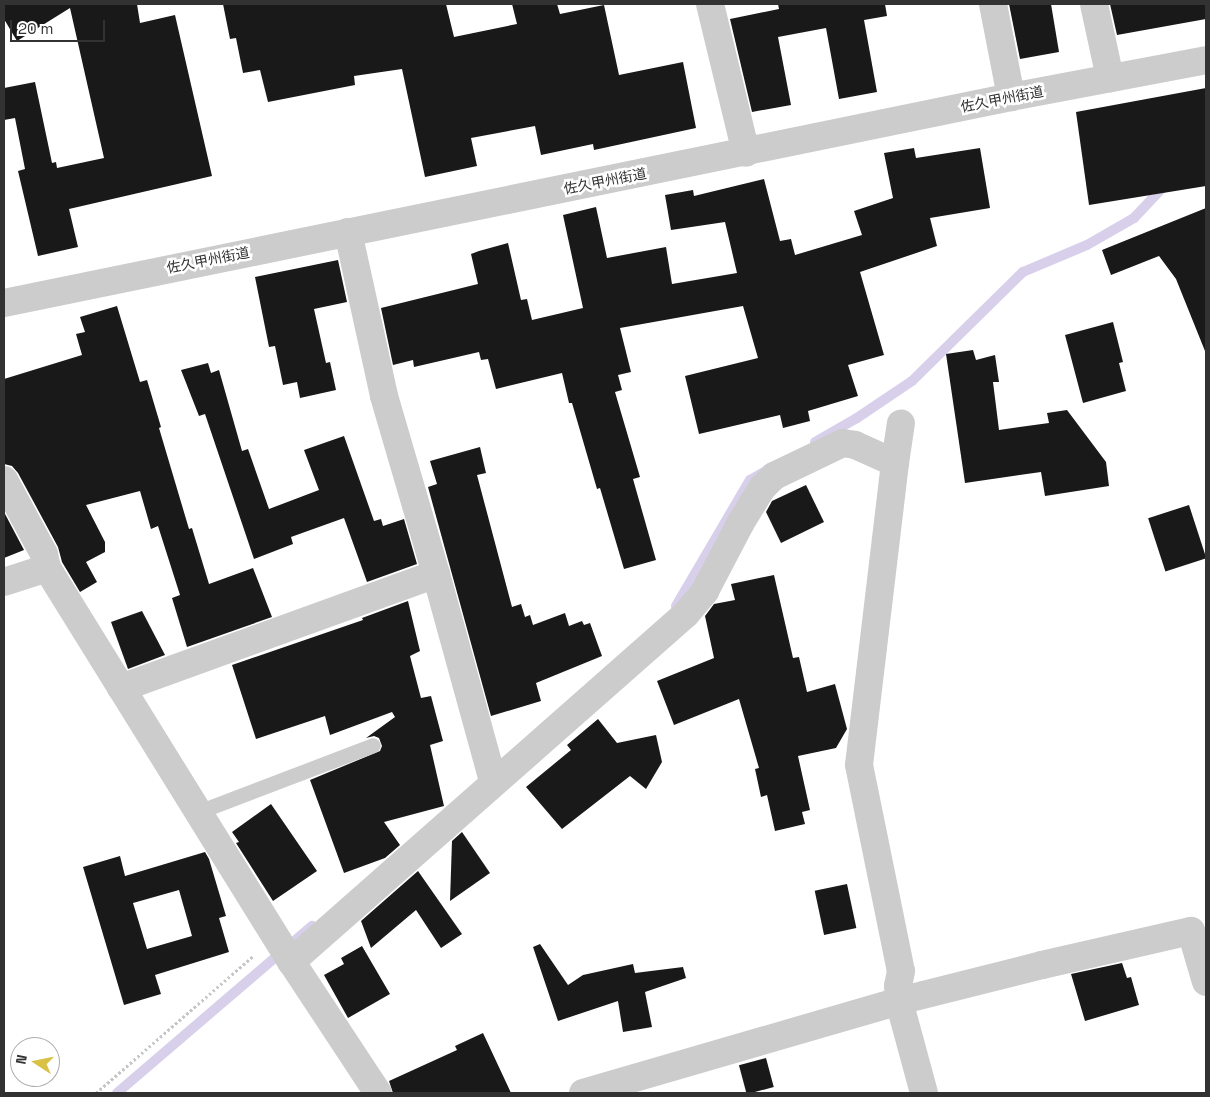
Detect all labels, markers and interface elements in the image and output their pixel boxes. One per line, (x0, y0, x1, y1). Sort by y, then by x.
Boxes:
scale bar (12, 10, 108, 42)
text: 20 m (18, 19, 53, 38)
street label: 佐久甲州街道 (959, 83, 1045, 115)
street label: 佐久甲州街道 (562, 165, 648, 197)
street label: 佐久甲州街道 (165, 244, 251, 276)
north arrow (10, 1037, 60, 1087)
text: N (12, 1053, 31, 1066)

